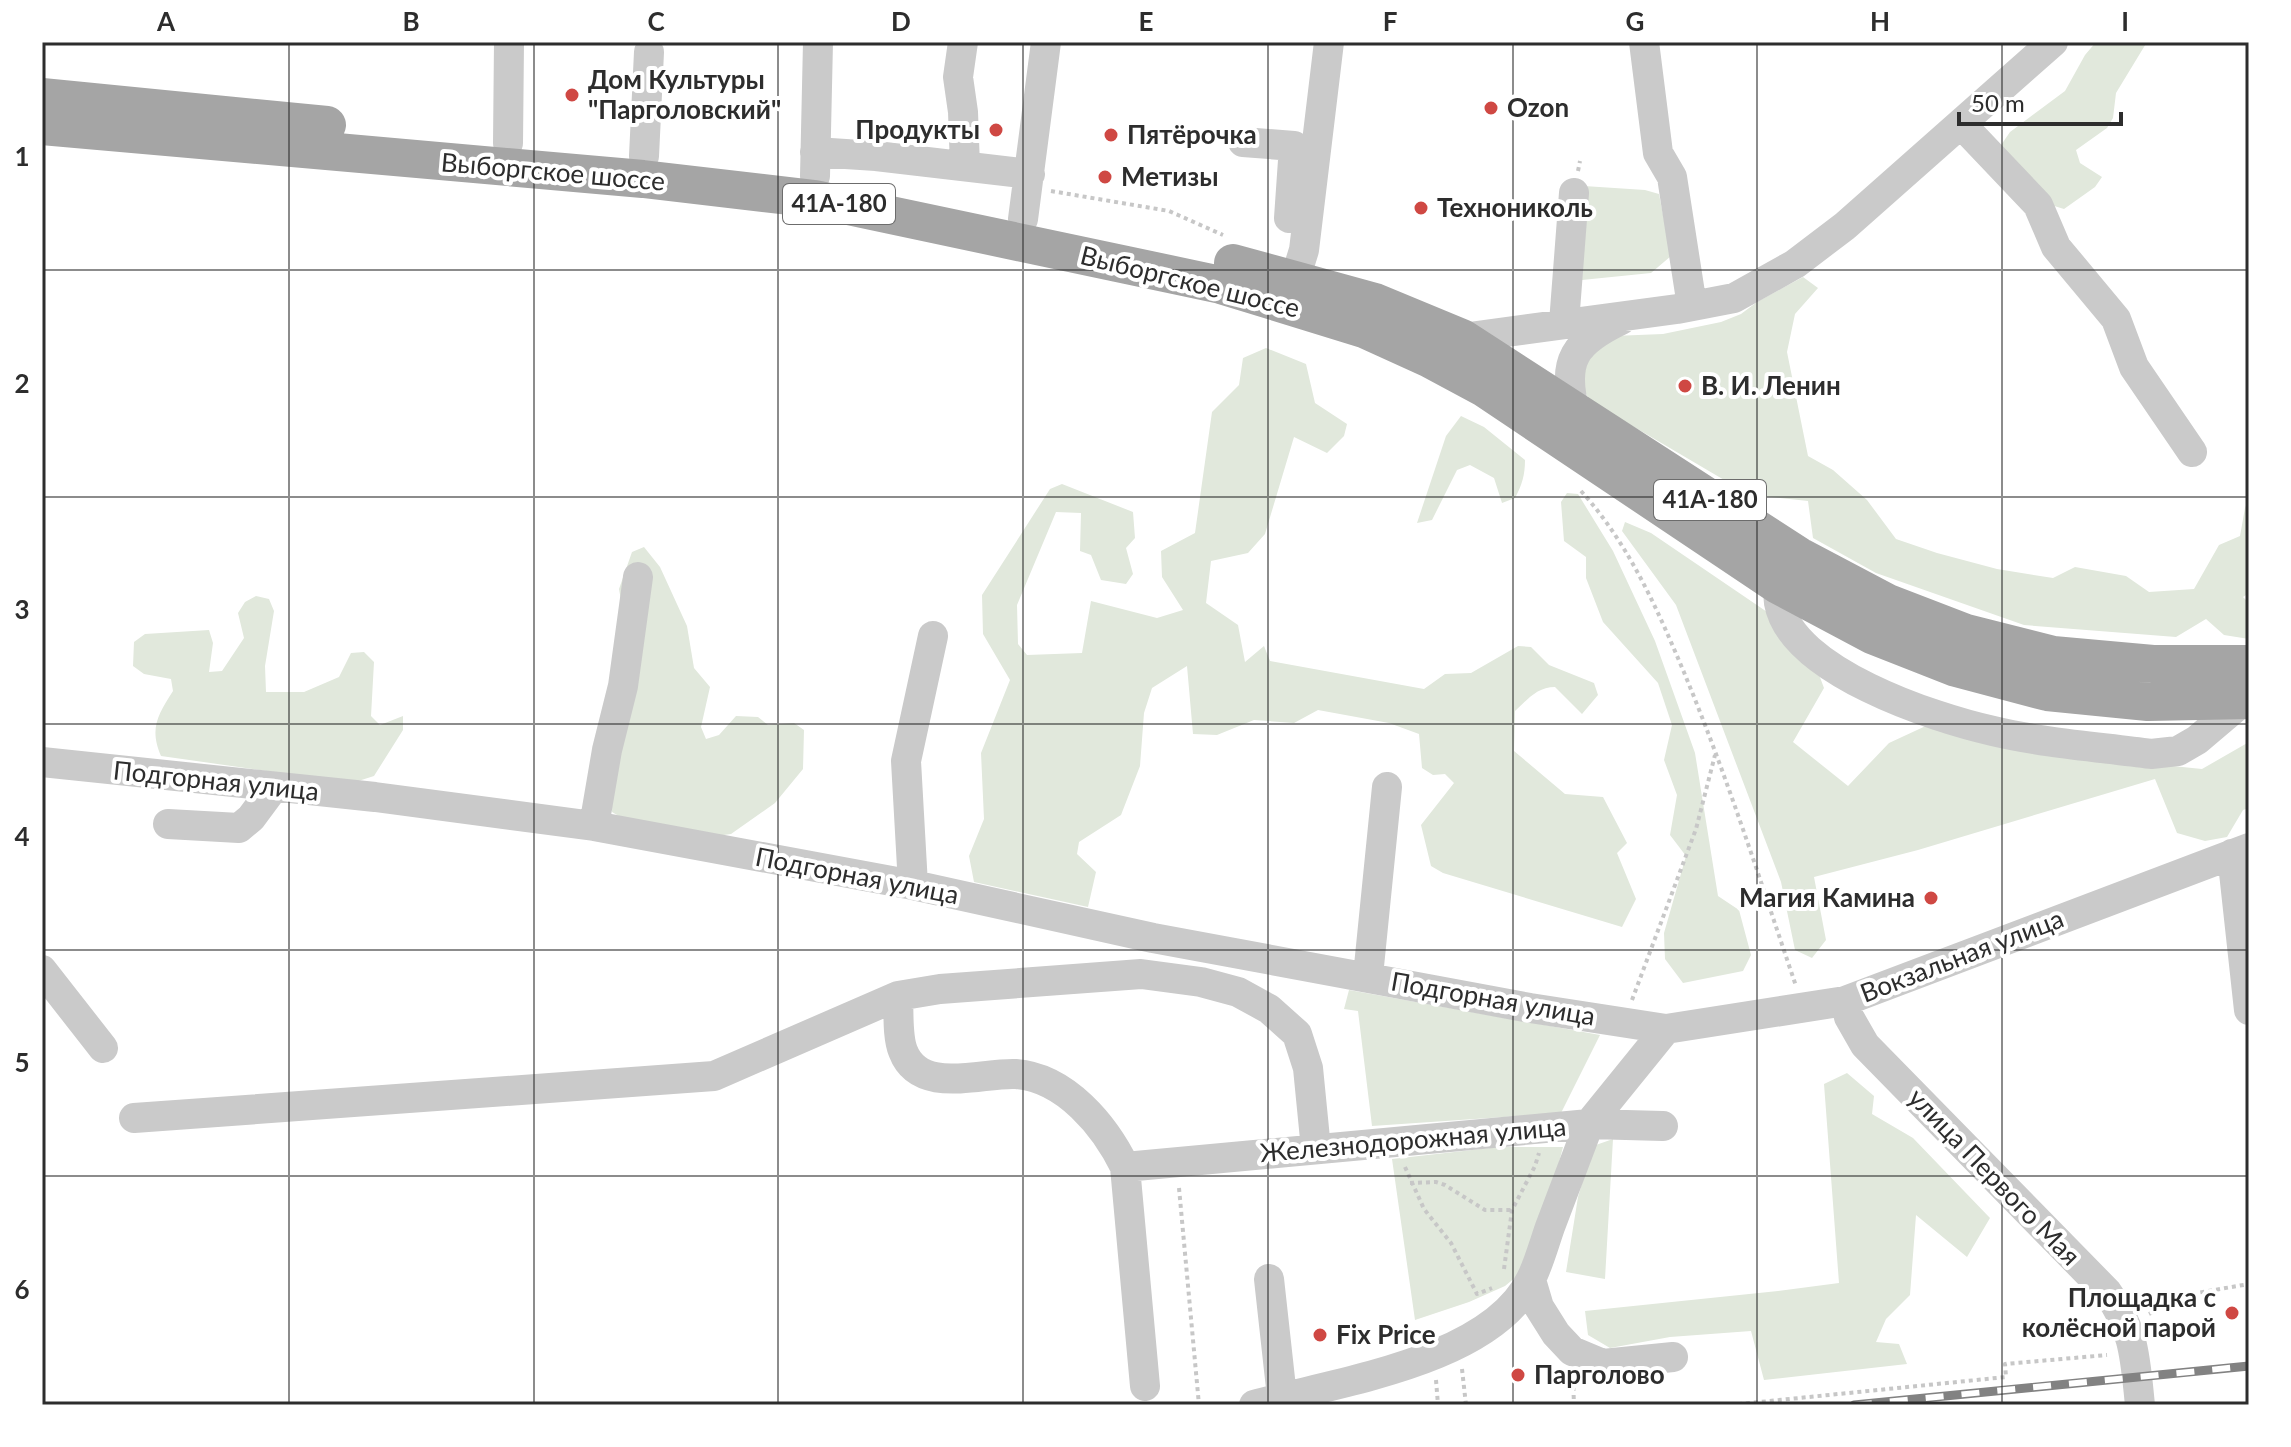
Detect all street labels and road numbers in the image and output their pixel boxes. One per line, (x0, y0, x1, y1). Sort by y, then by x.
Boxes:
street label: Выборгское шоссе (440, 145, 666, 197)
road number: 41А-180 (783, 184, 895, 224)
street label: Выборгское шоссе (1077, 238, 1303, 324)
road number: 41А-180 (1654, 480, 1766, 520)
street label: Подгорная улица (112, 753, 320, 807)
street label: Подгорная улица (753, 840, 962, 910)
street label: Вокзальная улица (1855, 902, 2068, 1009)
street label: Подгорная улица (1389, 964, 1598, 1032)
street label: улица Первого Мая (1902, 1081, 2087, 1271)
street label: Железнодорожная улица (1259, 1110, 1567, 1168)

